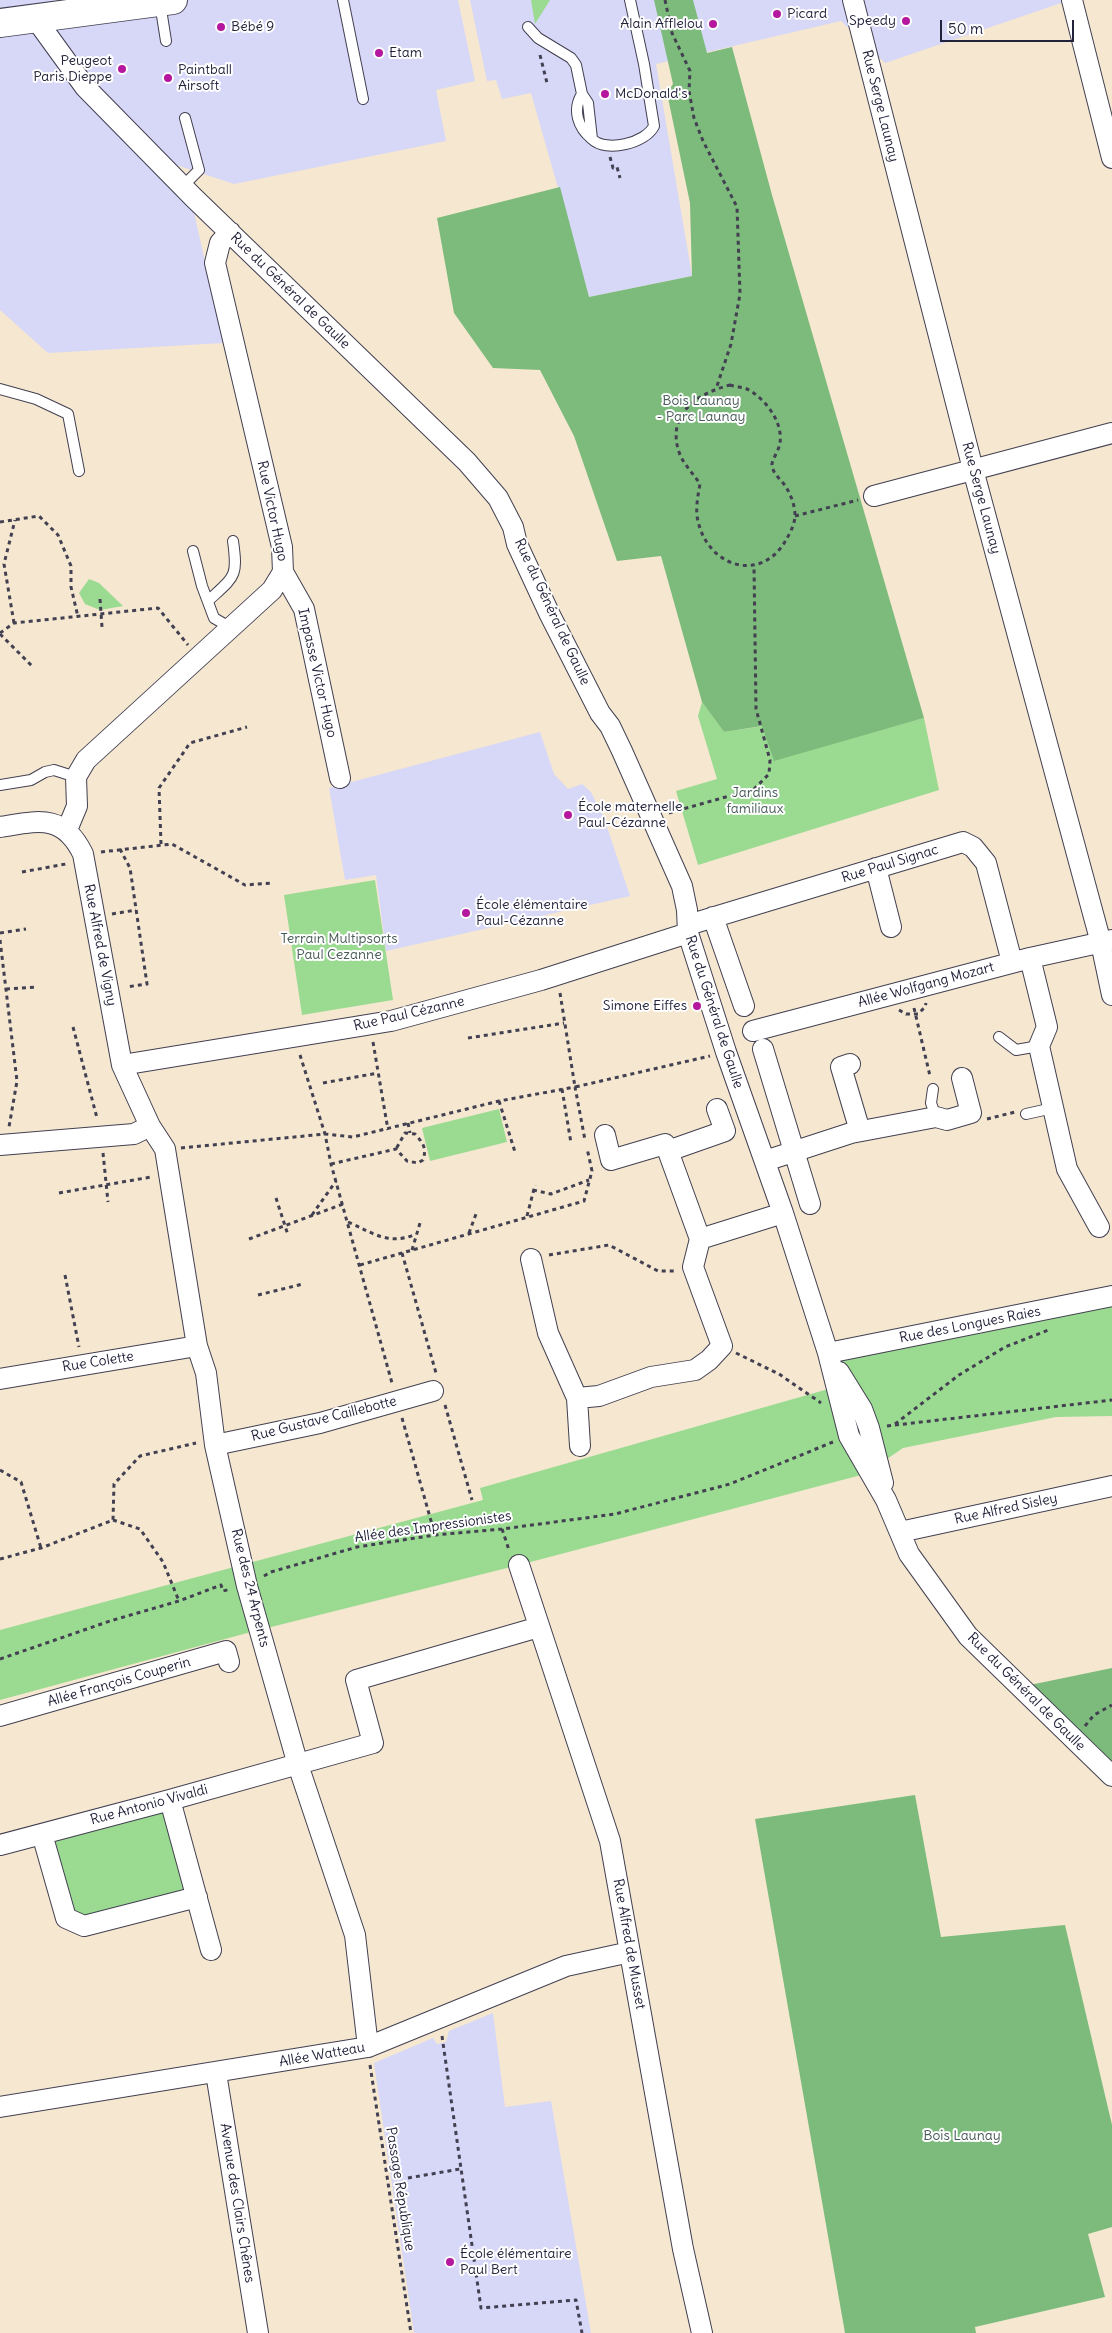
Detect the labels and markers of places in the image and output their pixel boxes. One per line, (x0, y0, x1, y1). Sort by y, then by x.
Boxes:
place label: Picard (787, 6, 827, 22)
marker: Picard (771, 8, 783, 20)
place label: Speedy (849, 13, 896, 29)
marker: Speedy (900, 15, 912, 27)
place label: Alain Afflelou (620, 16, 703, 32)
marker: Alain Afflelou (707, 18, 719, 30)
place label: Bébé 9 (231, 19, 274, 35)
marker: Bébé 9 (215, 21, 227, 33)
place label: Etam (389, 45, 422, 61)
marker: Etam (373, 47, 385, 59)
place label: Peugeot Paris Dieppe (33, 53, 112, 85)
place label: Paintball Airsoft (178, 62, 232, 94)
marker: Peugeot Paris Dieppe (116, 63, 128, 75)
marker: Paintball Airsoft (162, 72, 174, 84)
place label: McDonald's (615, 86, 688, 102)
marker: McDonald's (599, 88, 611, 100)
place label: École maternelle Paul-Cézanne (578, 799, 682, 832)
marker: École maternelle Paul-Cézanne (562, 809, 574, 821)
place label: École élémentaire Paul-Cézanne (476, 897, 588, 930)
marker: École élémentaire Paul-Cézanne (460, 907, 472, 919)
place label: Simone Eiffes (603, 998, 687, 1014)
marker: Simone Eiffes (691, 1000, 703, 1012)
place label: École élémentaire Paul Bert (460, 2246, 572, 2278)
marker: École élémentaire Paul Bert (444, 2256, 456, 2268)

